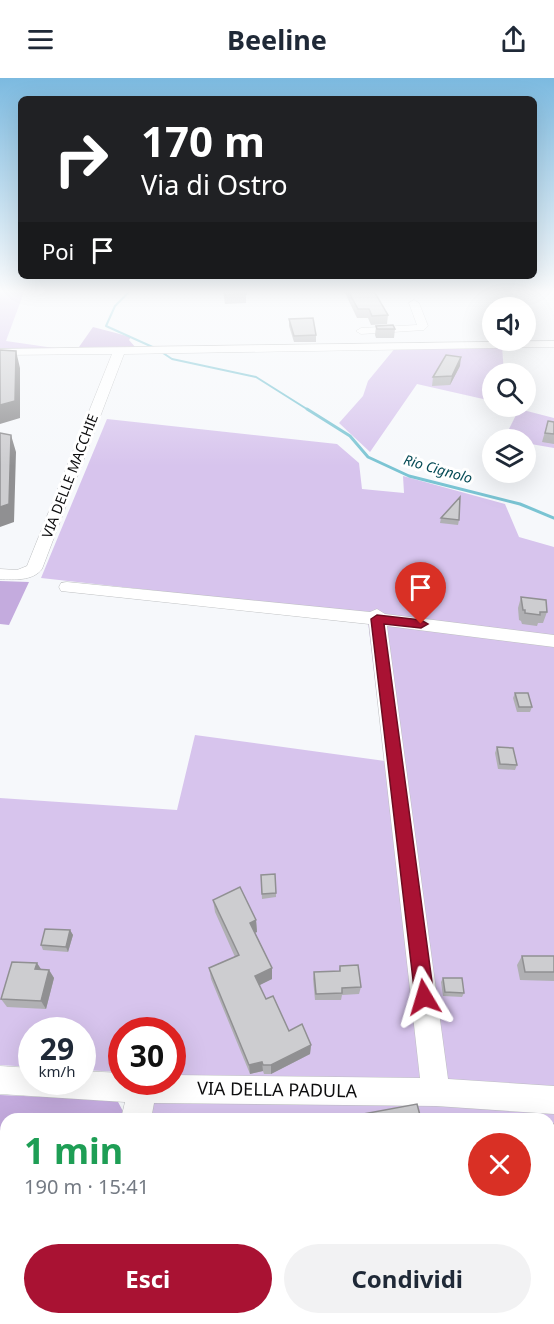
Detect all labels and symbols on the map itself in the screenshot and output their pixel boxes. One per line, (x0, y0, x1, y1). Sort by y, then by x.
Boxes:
street label: VIA DELLE MACCHIE (37, 411, 102, 541)
water label: Rio Cignolo (402, 450, 475, 487)
pin (395, 562, 446, 624)
position arrow (392, 965, 456, 1029)
speed limit sign: 30 (108, 1017, 186, 1095)
street label: VIA DELLA PADULA (197, 1076, 358, 1102)

